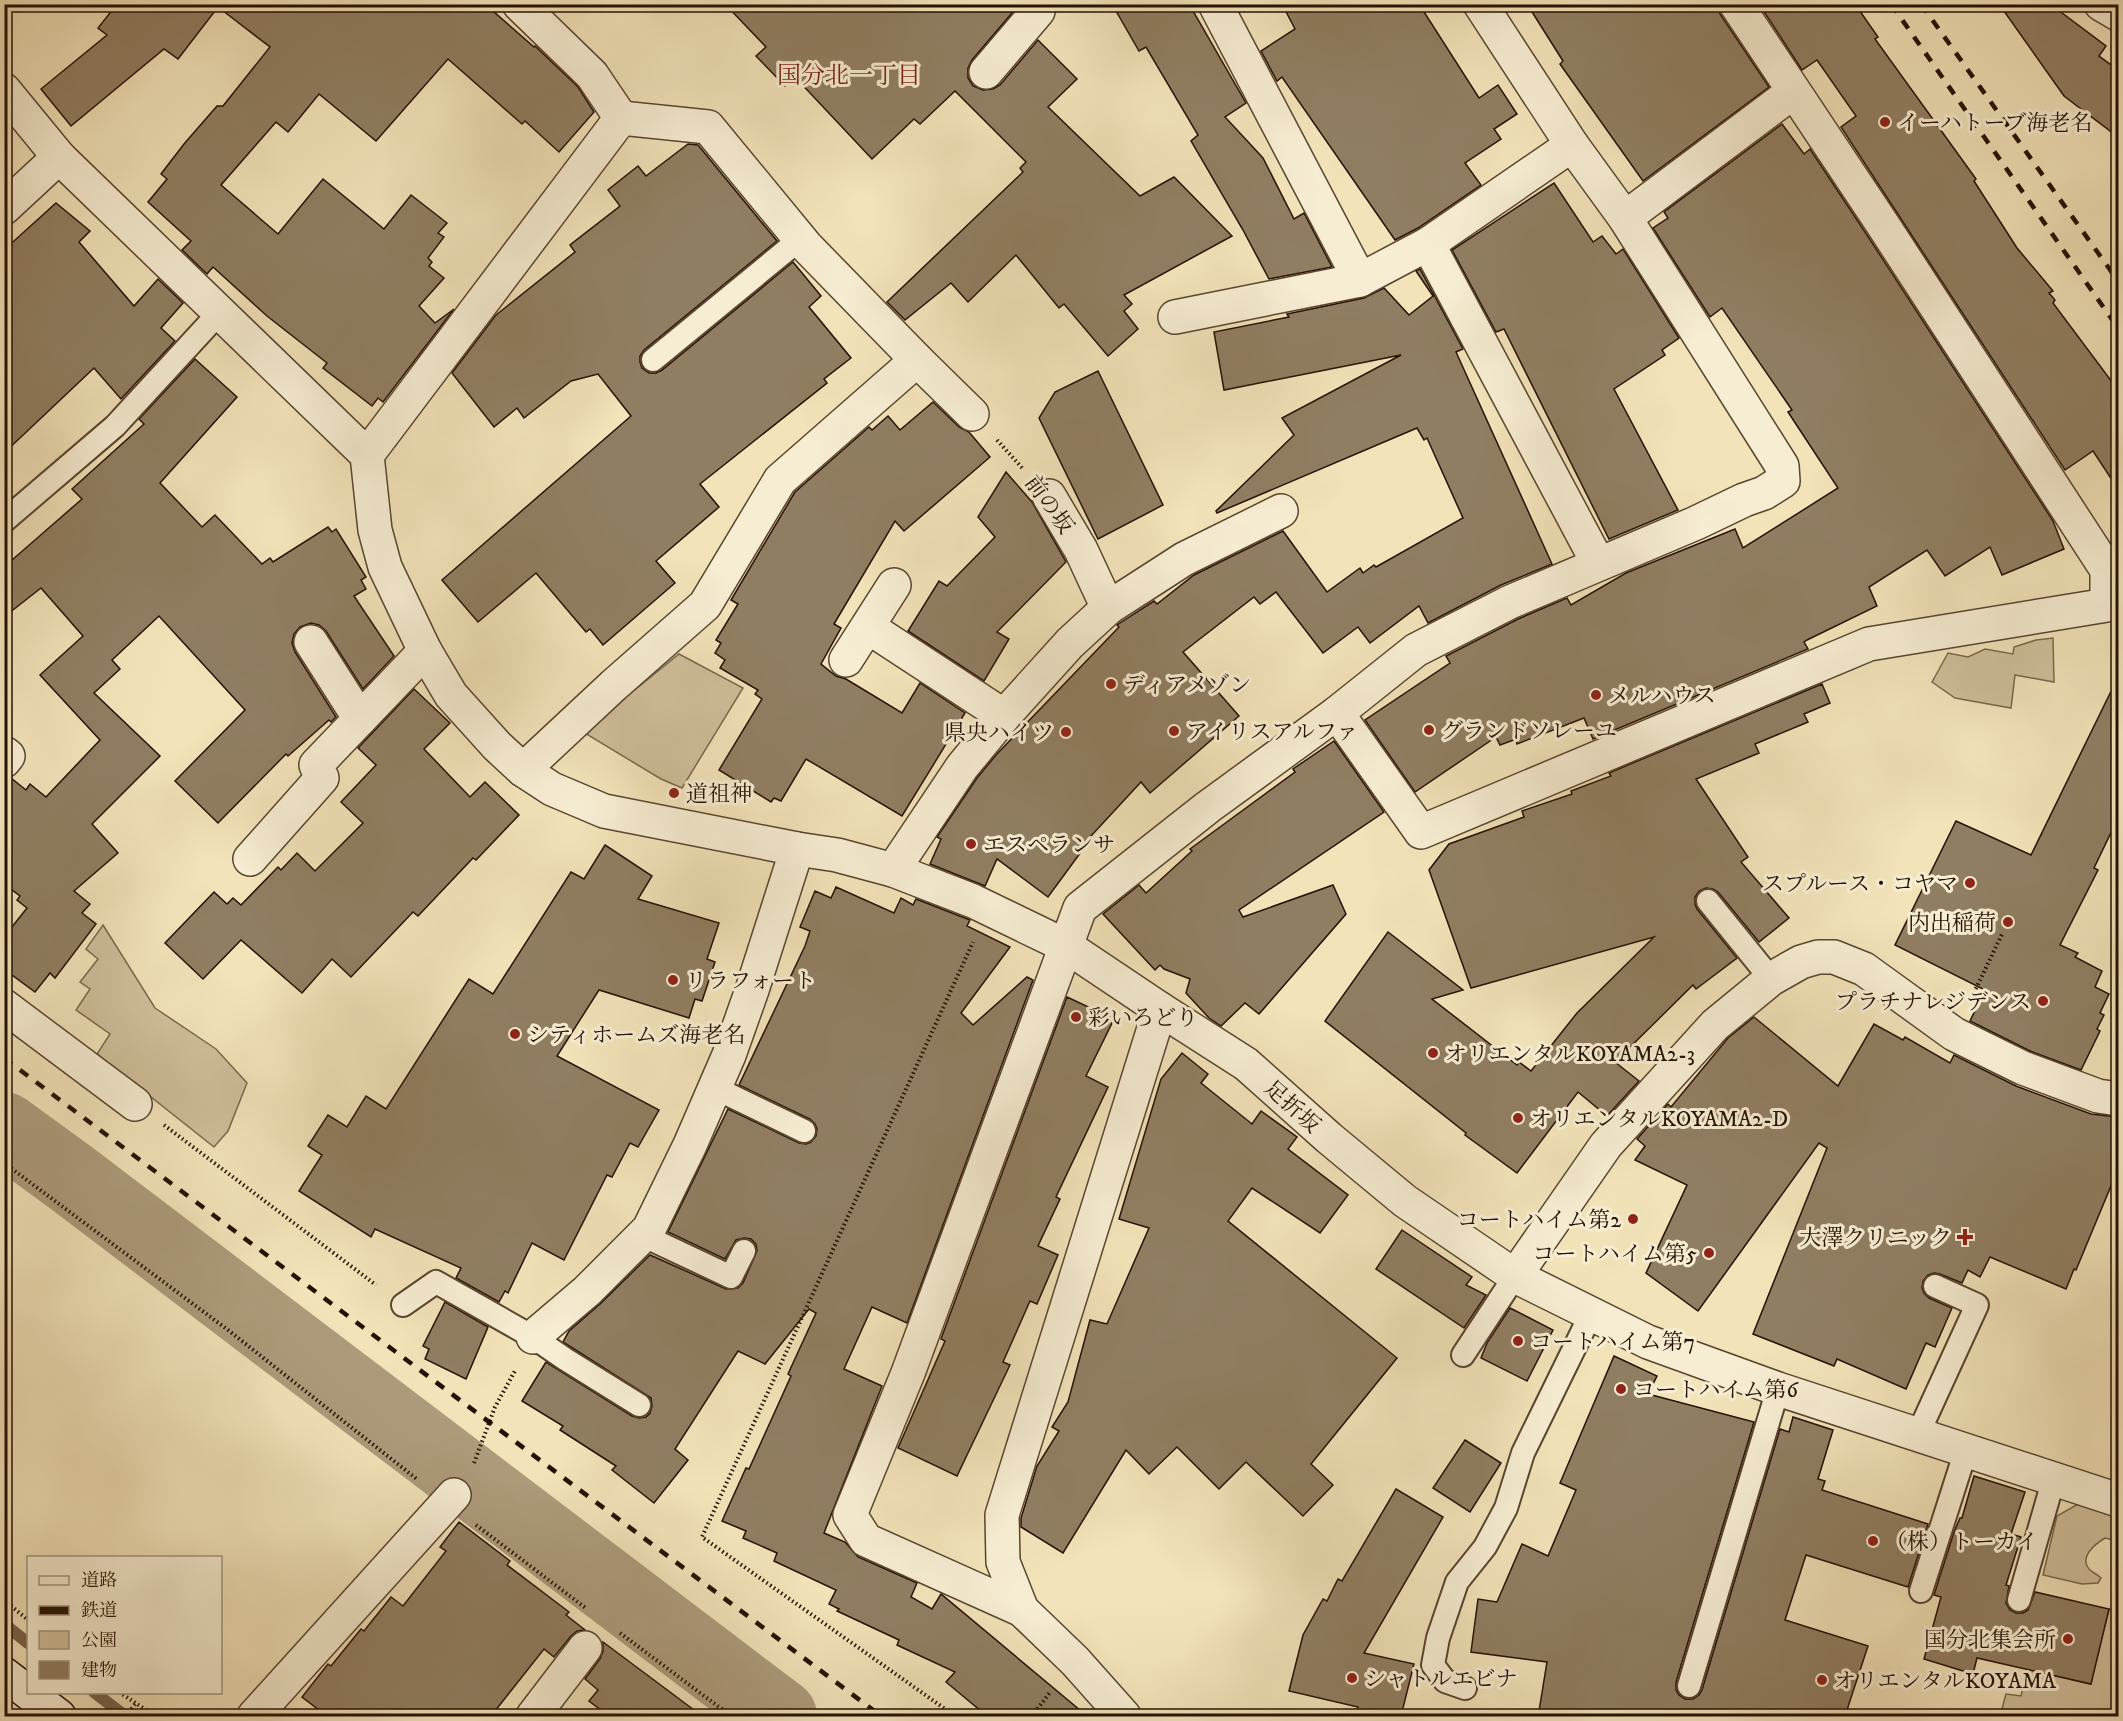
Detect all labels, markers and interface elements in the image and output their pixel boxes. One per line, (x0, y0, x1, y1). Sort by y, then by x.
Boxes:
district label: 国分北一丁目 (777, 61, 921, 91)
place label: イーハトーブ海老名 (1897, 110, 2092, 137)
marker: イーハトーブ海老名 (1878, 115, 1892, 129)
street label: 前の坂 (1018, 470, 1079, 540)
place label: ディアメゾン (1123, 672, 1251, 699)
marker: ディアメゾン (1104, 677, 1118, 691)
place label: メルハウス (1608, 683, 1716, 710)
marker: メルハウス (1589, 688, 1603, 702)
place label: グランドソレーユ (1441, 718, 1617, 745)
place label: アイリスアルファ (1186, 719, 1358, 746)
place label: 県央ハイツ (944, 720, 1054, 747)
marker: グランドソレーユ (1422, 723, 1436, 737)
marker: アイリスアルファ (1167, 724, 1181, 738)
marker: 県央ハイツ (1059, 725, 1073, 739)
place label: 道祖神 (686, 781, 752, 808)
marker: 道祖神 (667, 786, 681, 800)
place label: エスペランサ (983, 832, 1115, 859)
marker: エスペランサ (964, 837, 978, 851)
place label: スプルース・コヤマ (1762, 871, 1958, 898)
marker: スプルース・コヤマ (1963, 876, 1977, 890)
place label: 内出稲荷 (1908, 910, 1996, 937)
marker: 内出稲荷 (2001, 915, 2015, 929)
place label: リラフォート (685, 968, 816, 995)
marker: リラフォート (666, 973, 680, 987)
place label: プラチナレジデンス (1835, 989, 2031, 1016)
marker: プラチナレジデンス (2036, 994, 2050, 1008)
place label: 彩いろどり (1088, 1005, 1198, 1032)
marker: 彩いろどり (1069, 1010, 1083, 1024)
place label: シティホームズ海老名 (527, 1022, 745, 1049)
marker: シティホームズ海老名 (508, 1027, 522, 1041)
place label: オリエンタルKOYAMA2-3 (1445, 1041, 1695, 1068)
marker: オリエンタルKOYAMA2-3 (1426, 1046, 1440, 1060)
street label: 足折坂 (1258, 1075, 1326, 1139)
place label: オリエンタルKOYAMA2-D (1530, 1106, 1788, 1133)
marker: オリエンタルKOYAMA2-D (1511, 1111, 1525, 1125)
place label: コートハイム第2 (1457, 1207, 1621, 1234)
marker: コートハイム第2 (1626, 1212, 1640, 1226)
place label: 大澤クリニック (1799, 1225, 1952, 1252)
marker: 大澤クリニック (1956, 1228, 1974, 1246)
place label: コートハイム第5 (1533, 1241, 1697, 1268)
marker: コートハイム第5 (1702, 1246, 1716, 1260)
place label: コートハイム第7 (1530, 1329, 1695, 1356)
marker: コートハイム第7 (1511, 1334, 1525, 1348)
place label: コートハイム第6 (1633, 1377, 1800, 1404)
marker: コートハイム第6 (1614, 1382, 1628, 1396)
place label: （株）トーカイ (1885, 1529, 2038, 1556)
marker: （株）トーカイ (1866, 1534, 1880, 1548)
legend (27, 1556, 222, 1694)
text: 道路 (81, 1570, 117, 1592)
text: 鉄道 (81, 1600, 117, 1622)
place label: 国分北集会所 (1924, 1627, 2056, 1654)
text: 公園 (81, 1630, 117, 1652)
marker: 国分北集会所 (2061, 1632, 2075, 1646)
text: 建物 (81, 1660, 117, 1682)
place label: シャトルエビナ (1364, 1666, 1518, 1693)
place label: オリエンタルKOYAMA (1834, 1668, 2057, 1695)
marker: シャトルエビナ (1345, 1671, 1359, 1685)
marker: オリエンタルKOYAMA (1815, 1673, 1829, 1687)

